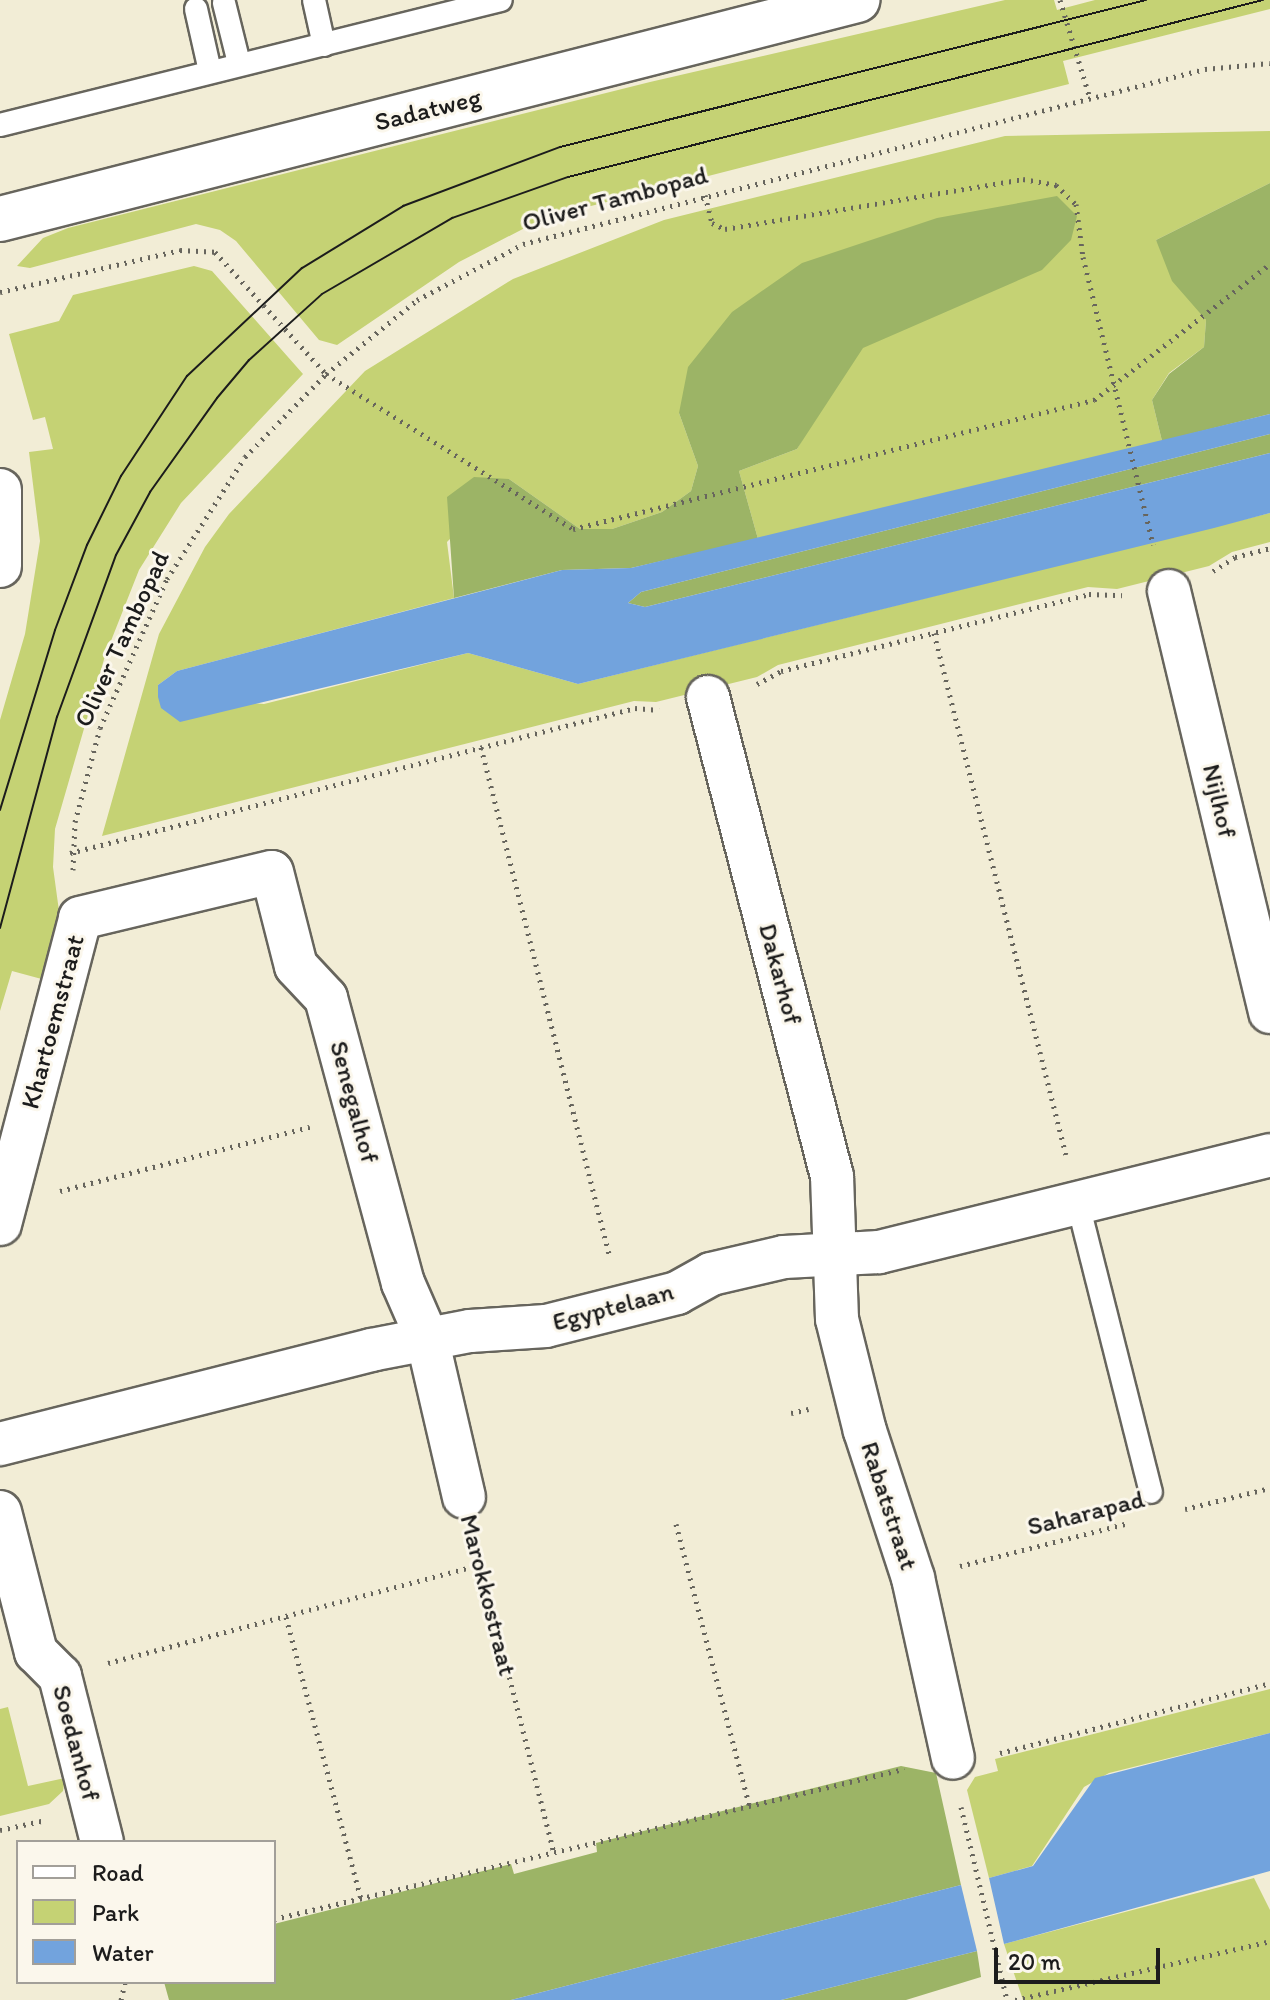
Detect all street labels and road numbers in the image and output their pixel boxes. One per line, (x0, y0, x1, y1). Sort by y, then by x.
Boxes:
street label: Sadatweg (372, 82, 484, 138)
street label: Oliver Tambopad (520, 159, 710, 239)
street label: Oliver Tambopad (68, 547, 176, 731)
street label: Nijlhof (1195, 761, 1243, 841)
street label: Dakarhof (752, 920, 808, 1028)
street label: Khartoemstraat (15, 931, 91, 1113)
street label: Senegalhof (323, 1037, 385, 1167)
street label: Egyptelaan (549, 1276, 677, 1338)
street label: Rabatstraat (854, 1438, 924, 1574)
street label: Saharapad (1024, 1483, 1148, 1543)
street label: Marokkostraat (453, 1511, 523, 1679)
street label: Soedanhof (46, 1682, 106, 1804)

